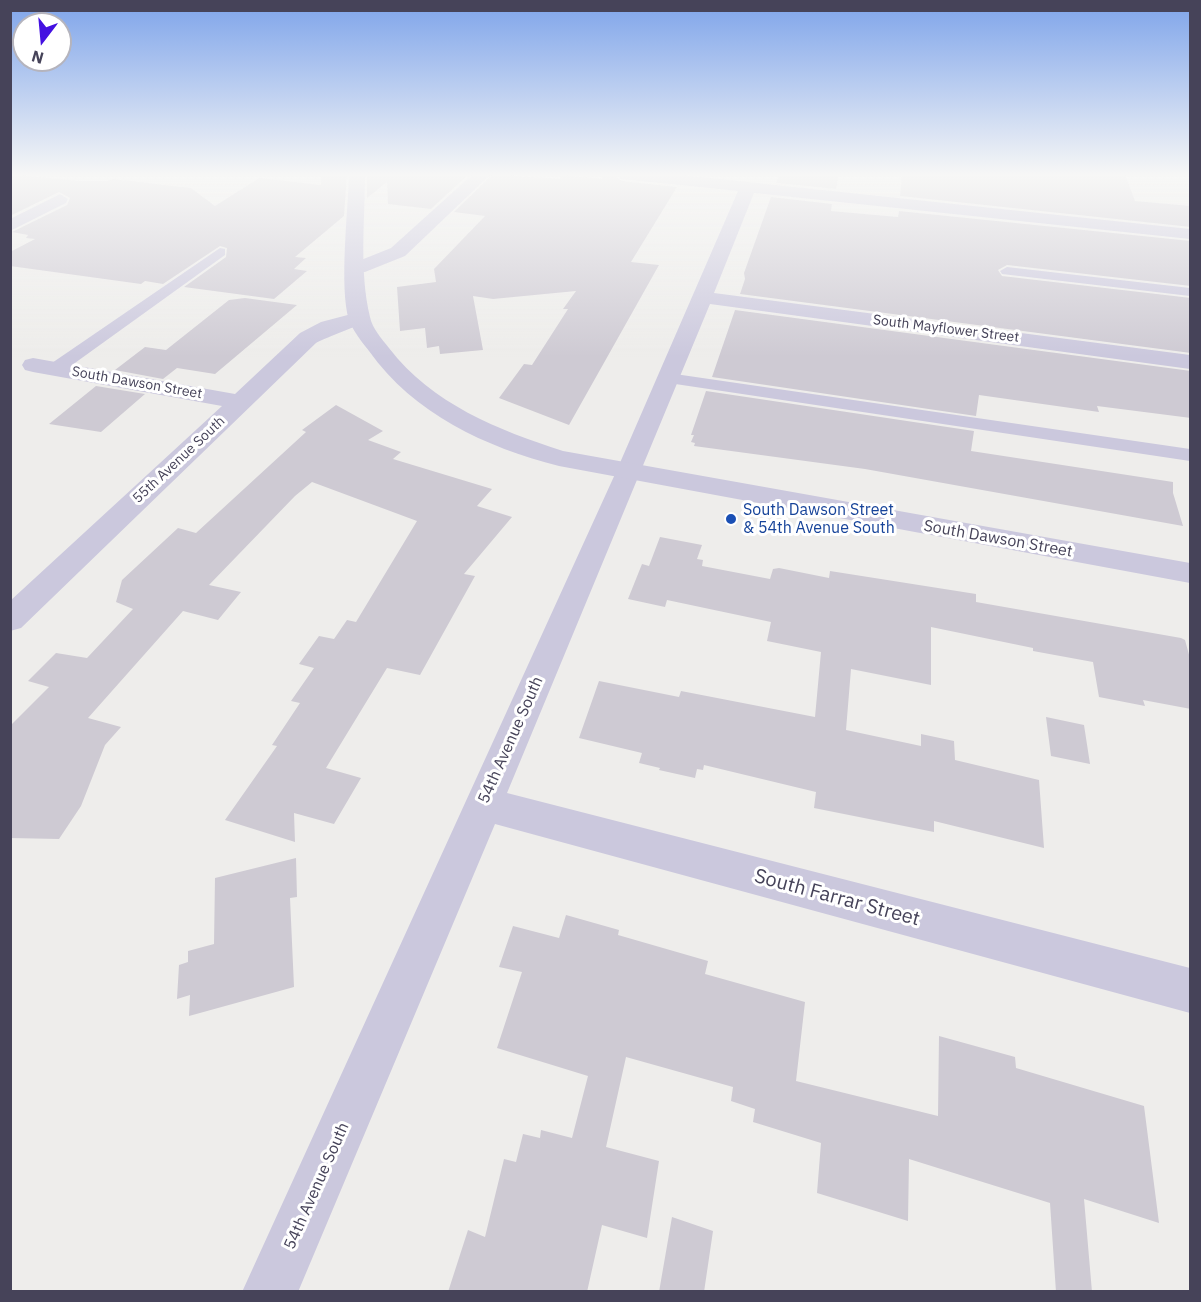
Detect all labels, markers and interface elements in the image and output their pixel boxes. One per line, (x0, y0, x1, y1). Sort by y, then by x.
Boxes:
north arrow (12, 12, 72, 72)
text: N (29, 46, 46, 69)
street label: South Mayflower Street (872, 312, 1020, 346)
street label: South Dawson Street (71, 363, 203, 403)
street label: 55th Avenue South (129, 413, 229, 507)
place label: South Dawson Street & 54th Avenue South (743, 500, 895, 538)
marker: South Dawson Street & 54th Avenue South (724, 512, 738, 526)
street label: South Dawson Street (922, 516, 1074, 562)
street label: 54th Avenue South (474, 674, 548, 806)
street label: South Farrar Street (752, 864, 922, 932)
street label: 54th Avenue South (280, 1120, 354, 1252)

